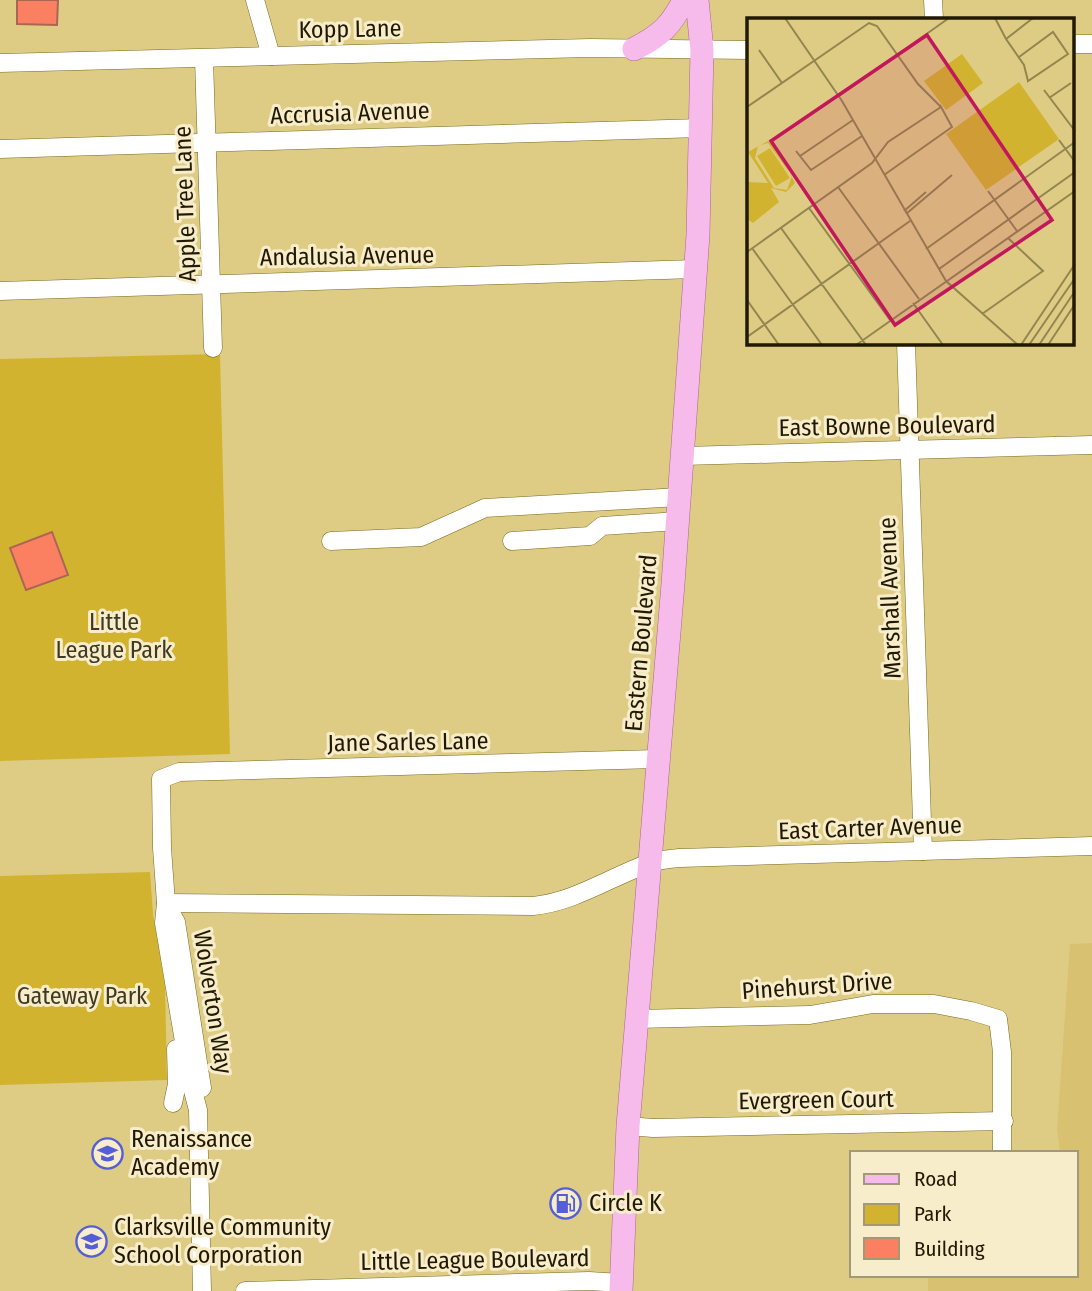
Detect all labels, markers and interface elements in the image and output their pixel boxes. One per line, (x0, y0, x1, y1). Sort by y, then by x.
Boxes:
street label: Kopp Lane (298, 14, 402, 44)
inset map (747, 18, 1074, 345)
street label: Accrusia Avenue (270, 96, 430, 130)
street label: Apple Tree Lane (168, 126, 202, 282)
street label: Andalusia Avenue (260, 240, 434, 272)
street label: East Bowne Boulevard (778, 410, 996, 442)
street label: Marshall Avenue (873, 517, 907, 679)
street label: Eastern Boulevard (619, 553, 663, 733)
park label: Little League Park (56, 608, 173, 664)
street label: Jane Sarles Lane (327, 727, 489, 757)
street label: East Carter Avenue (778, 811, 962, 845)
street label: Wolverton Way (188, 928, 238, 1076)
street label: Pinehurst Drive (741, 967, 893, 1005)
park label: Gateway Park (17, 982, 148, 1010)
street label: Evergreen Court (738, 1085, 894, 1115)
place label: Renaissance Academy (131, 1125, 252, 1181)
school or university icon: Renaissance Academy (91, 1136, 125, 1170)
legend (850, 1151, 1078, 1277)
text: Road (914, 1166, 958, 1192)
fuel station icon: Circle K (549, 1186, 583, 1220)
place label: Circle K (589, 1189, 662, 1217)
text: Park (914, 1201, 952, 1227)
place label: Clarksville Community School Corporation (114, 1213, 331, 1269)
school or university icon: Clarksville Community School Corporation (74, 1224, 108, 1258)
text: Building (914, 1236, 985, 1262)
street label: Little League Boulevard (360, 1244, 590, 1276)

